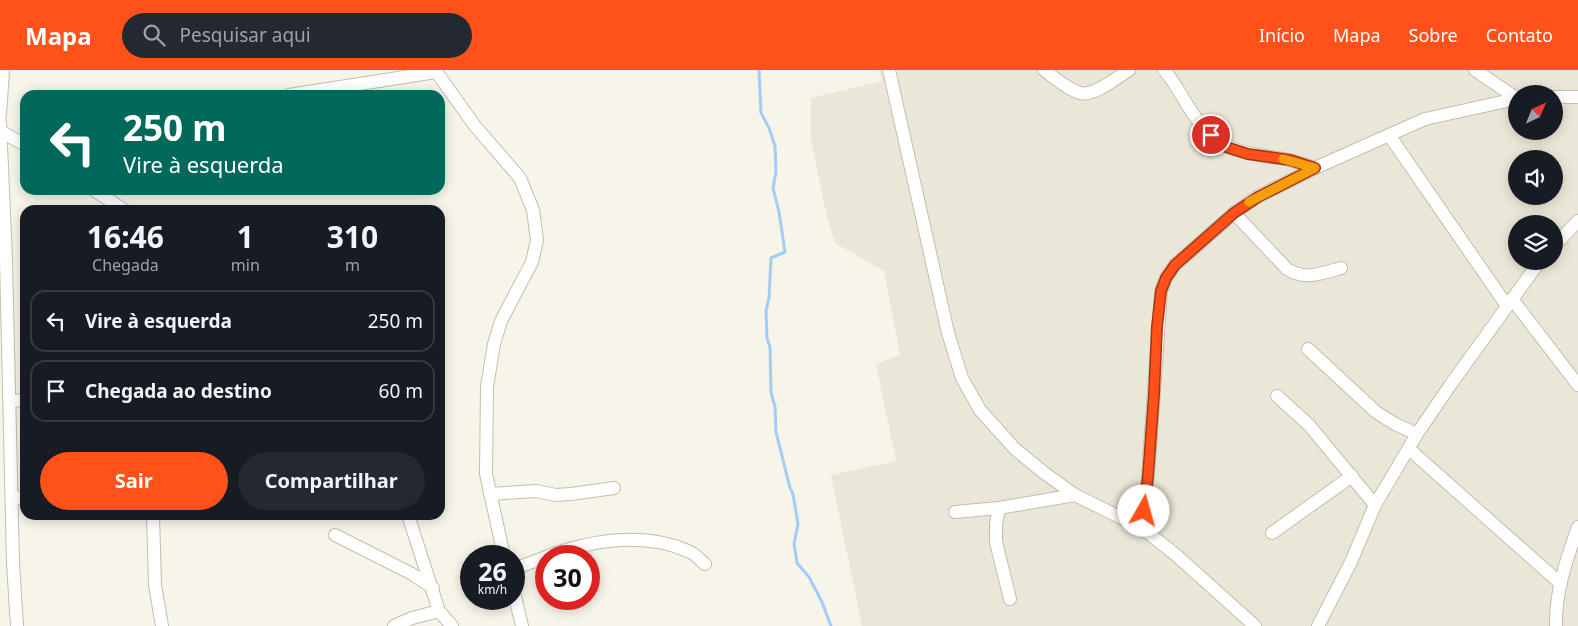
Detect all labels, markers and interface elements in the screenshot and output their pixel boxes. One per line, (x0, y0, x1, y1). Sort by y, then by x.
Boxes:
search box (122, 13, 472, 58)
text: Mapa (25, 19, 92, 52)
icon: search (140, 21, 168, 49)
text: Pesquisar aqui (180, 22, 311, 48)
text: Início (1259, 23, 1305, 47)
text: Mapa (1333, 23, 1381, 47)
text: Sobre (1409, 23, 1458, 47)
text: Contato (1486, 23, 1553, 47)
north arrow (1508, 85, 1562, 140)
map controls (1508, 85, 1563, 270)
text: 250 m (123, 104, 226, 151)
icon: left (40, 110, 105, 175)
pin (1190, 114, 1232, 156)
icon: arrive (1197, 121, 1225, 149)
text: Vire à esquerda (123, 149, 284, 179)
button: sound (1508, 150, 1563, 205)
button: layers (1508, 215, 1563, 270)
text: 16:46 (87, 216, 164, 257)
text: 1 (237, 216, 254, 257)
text: 310 (327, 216, 378, 257)
text: Chegada (92, 254, 159, 276)
text: min (231, 254, 260, 276)
text: m (345, 254, 360, 276)
icon: left (42, 307, 70, 335)
text: Vire à esquerda (85, 308, 232, 334)
text: 250 m (368, 308, 423, 334)
icon: arrive (42, 377, 70, 405)
text: Chegada ao destino (85, 378, 272, 404)
text: 60 m (379, 378, 423, 404)
button: Sair (40, 452, 228, 510)
button: Compartilhar (238, 452, 425, 510)
position arrow (1117, 484, 1169, 536)
speed limit sign: 30 (535, 545, 600, 610)
text: 26 (478, 554, 507, 588)
text: km/h (478, 581, 507, 598)

